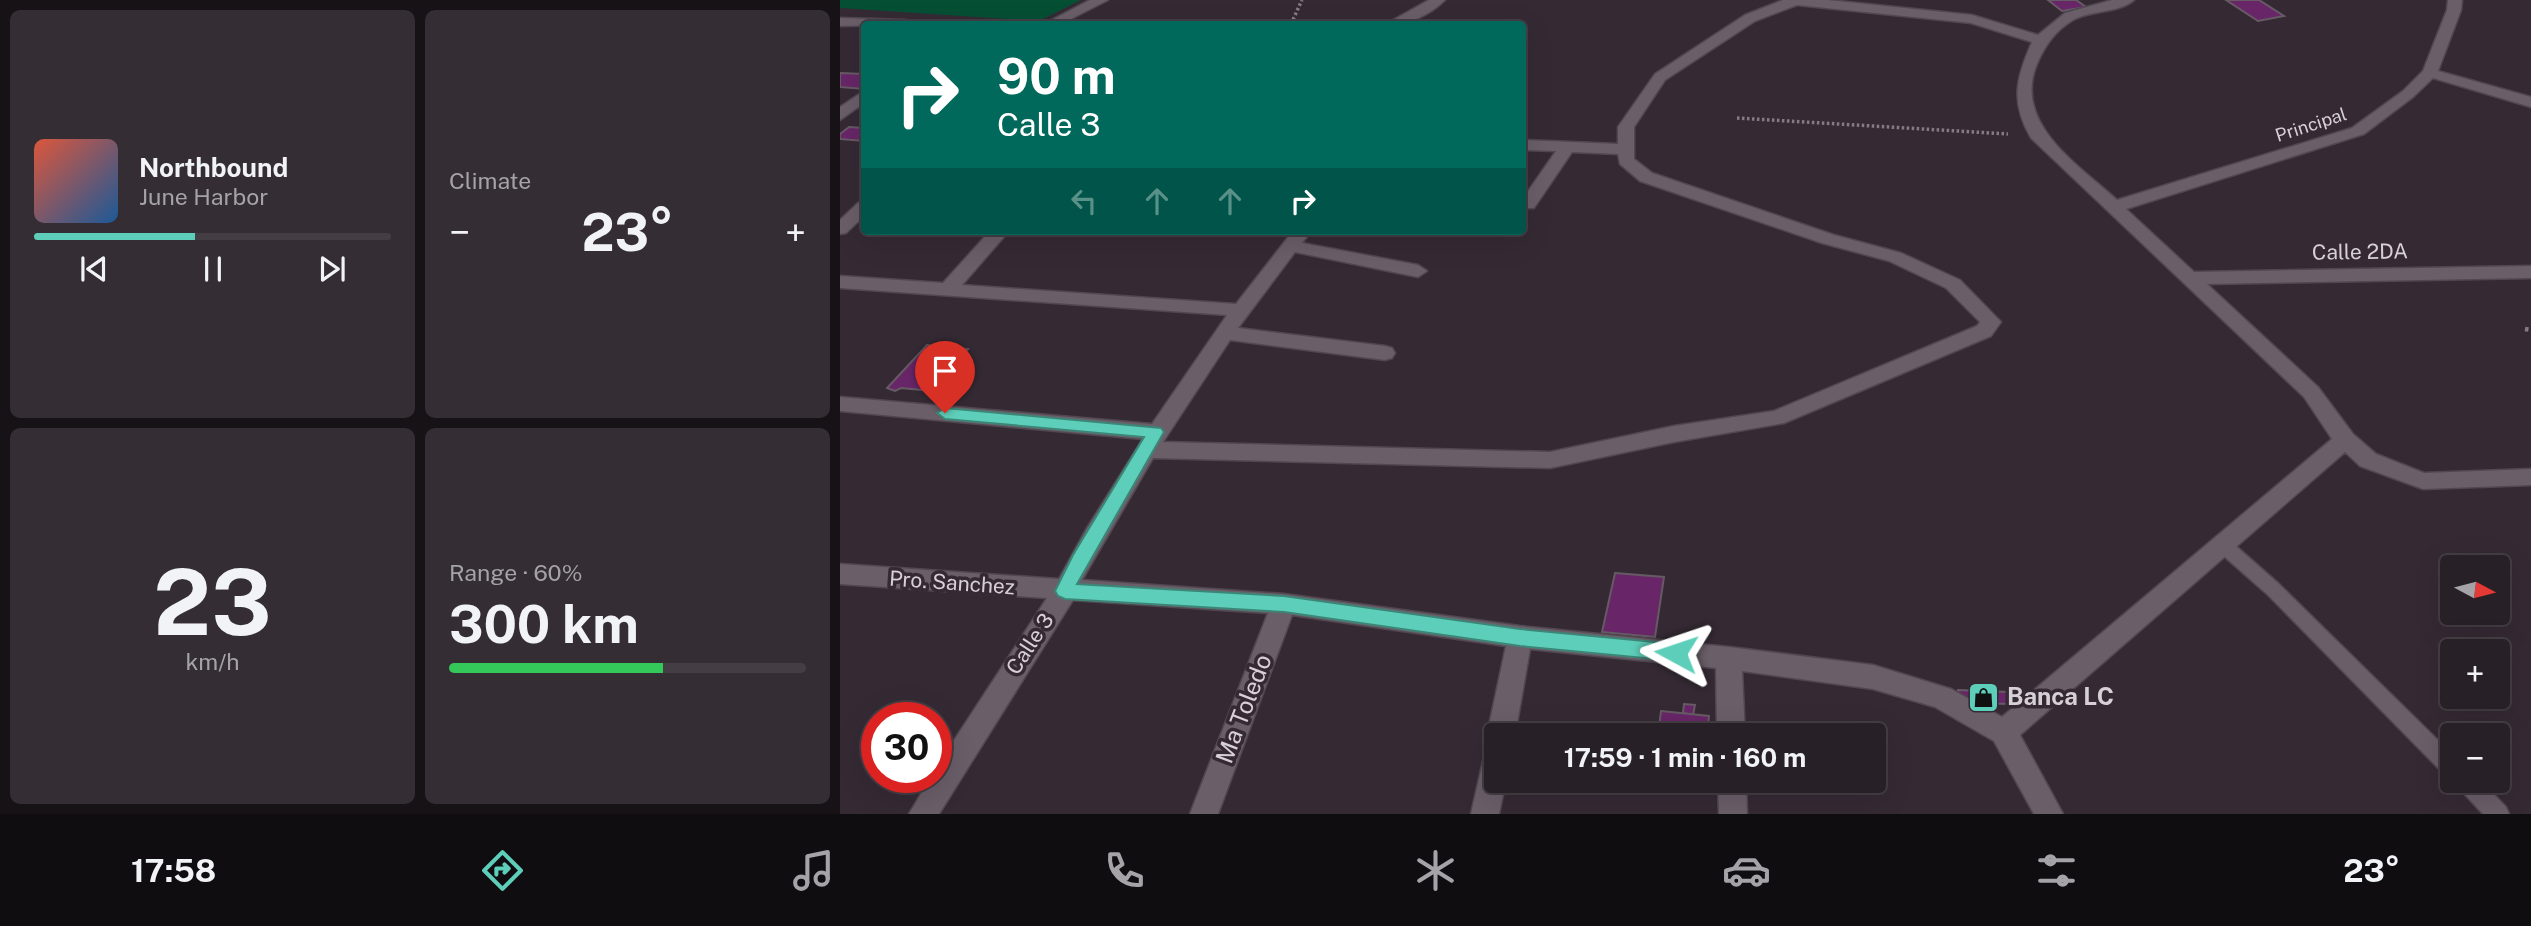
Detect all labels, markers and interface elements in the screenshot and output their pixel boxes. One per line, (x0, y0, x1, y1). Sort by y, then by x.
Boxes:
text: 90 m (997, 47, 1116, 105)
icon: right (882, 49, 973, 140)
street label: Principal (2273, 103, 2349, 146)
text: Calle 3 (997, 106, 1100, 143)
text: Northbound (139, 152, 288, 183)
text: Climate (449, 167, 531, 194)
icon: left (1065, 182, 1103, 220)
icon: ahead (1138, 182, 1176, 220)
icon: ahead (1211, 182, 1249, 220)
icon: right (1284, 182, 1322, 220)
text: June Harbor (139, 183, 268, 210)
text: 23° (581, 202, 674, 263)
text: − (449, 210, 470, 255)
text: + (785, 210, 806, 255)
street label: Calle 2DA (2312, 238, 2408, 265)
icon: previous (75, 250, 113, 288)
icon: pause (194, 250, 232, 288)
icon: next (313, 250, 351, 288)
pin (915, 341, 975, 413)
icon: arrive (926, 352, 964, 390)
text: 23 (153, 549, 272, 655)
north arrow (2440, 555, 2510, 625)
map controls (2440, 555, 2510, 793)
text: Range · 60% (449, 559, 582, 586)
street label: Pro. Sanchez (888, 566, 1016, 599)
text: 300 km (449, 594, 639, 655)
street label: Calle 3 (1001, 608, 1059, 679)
position arrow (1639, 616, 1713, 690)
button: + (2440, 639, 2510, 709)
text: km/h (185, 648, 240, 675)
street label: Ma Toledo (1209, 650, 1277, 767)
shop icon: Banca LC (1967, 680, 2001, 714)
place label: Banca LC (2007, 682, 2114, 710)
speed limit sign: 30 (861, 702, 952, 793)
button: − (2440, 723, 2510, 793)
text: 17:59 · 1 min · 160 m (1564, 742, 1806, 773)
icon: directions (478, 846, 527, 895)
icon: music (789, 846, 838, 895)
icon: phone (1100, 846, 1149, 895)
icon: climate (1411, 846, 1460, 895)
icon: car (1722, 846, 1771, 895)
icon: filters (2032, 846, 2081, 895)
text: 17:58 (131, 852, 216, 889)
text: 23° (2343, 852, 2400, 889)

